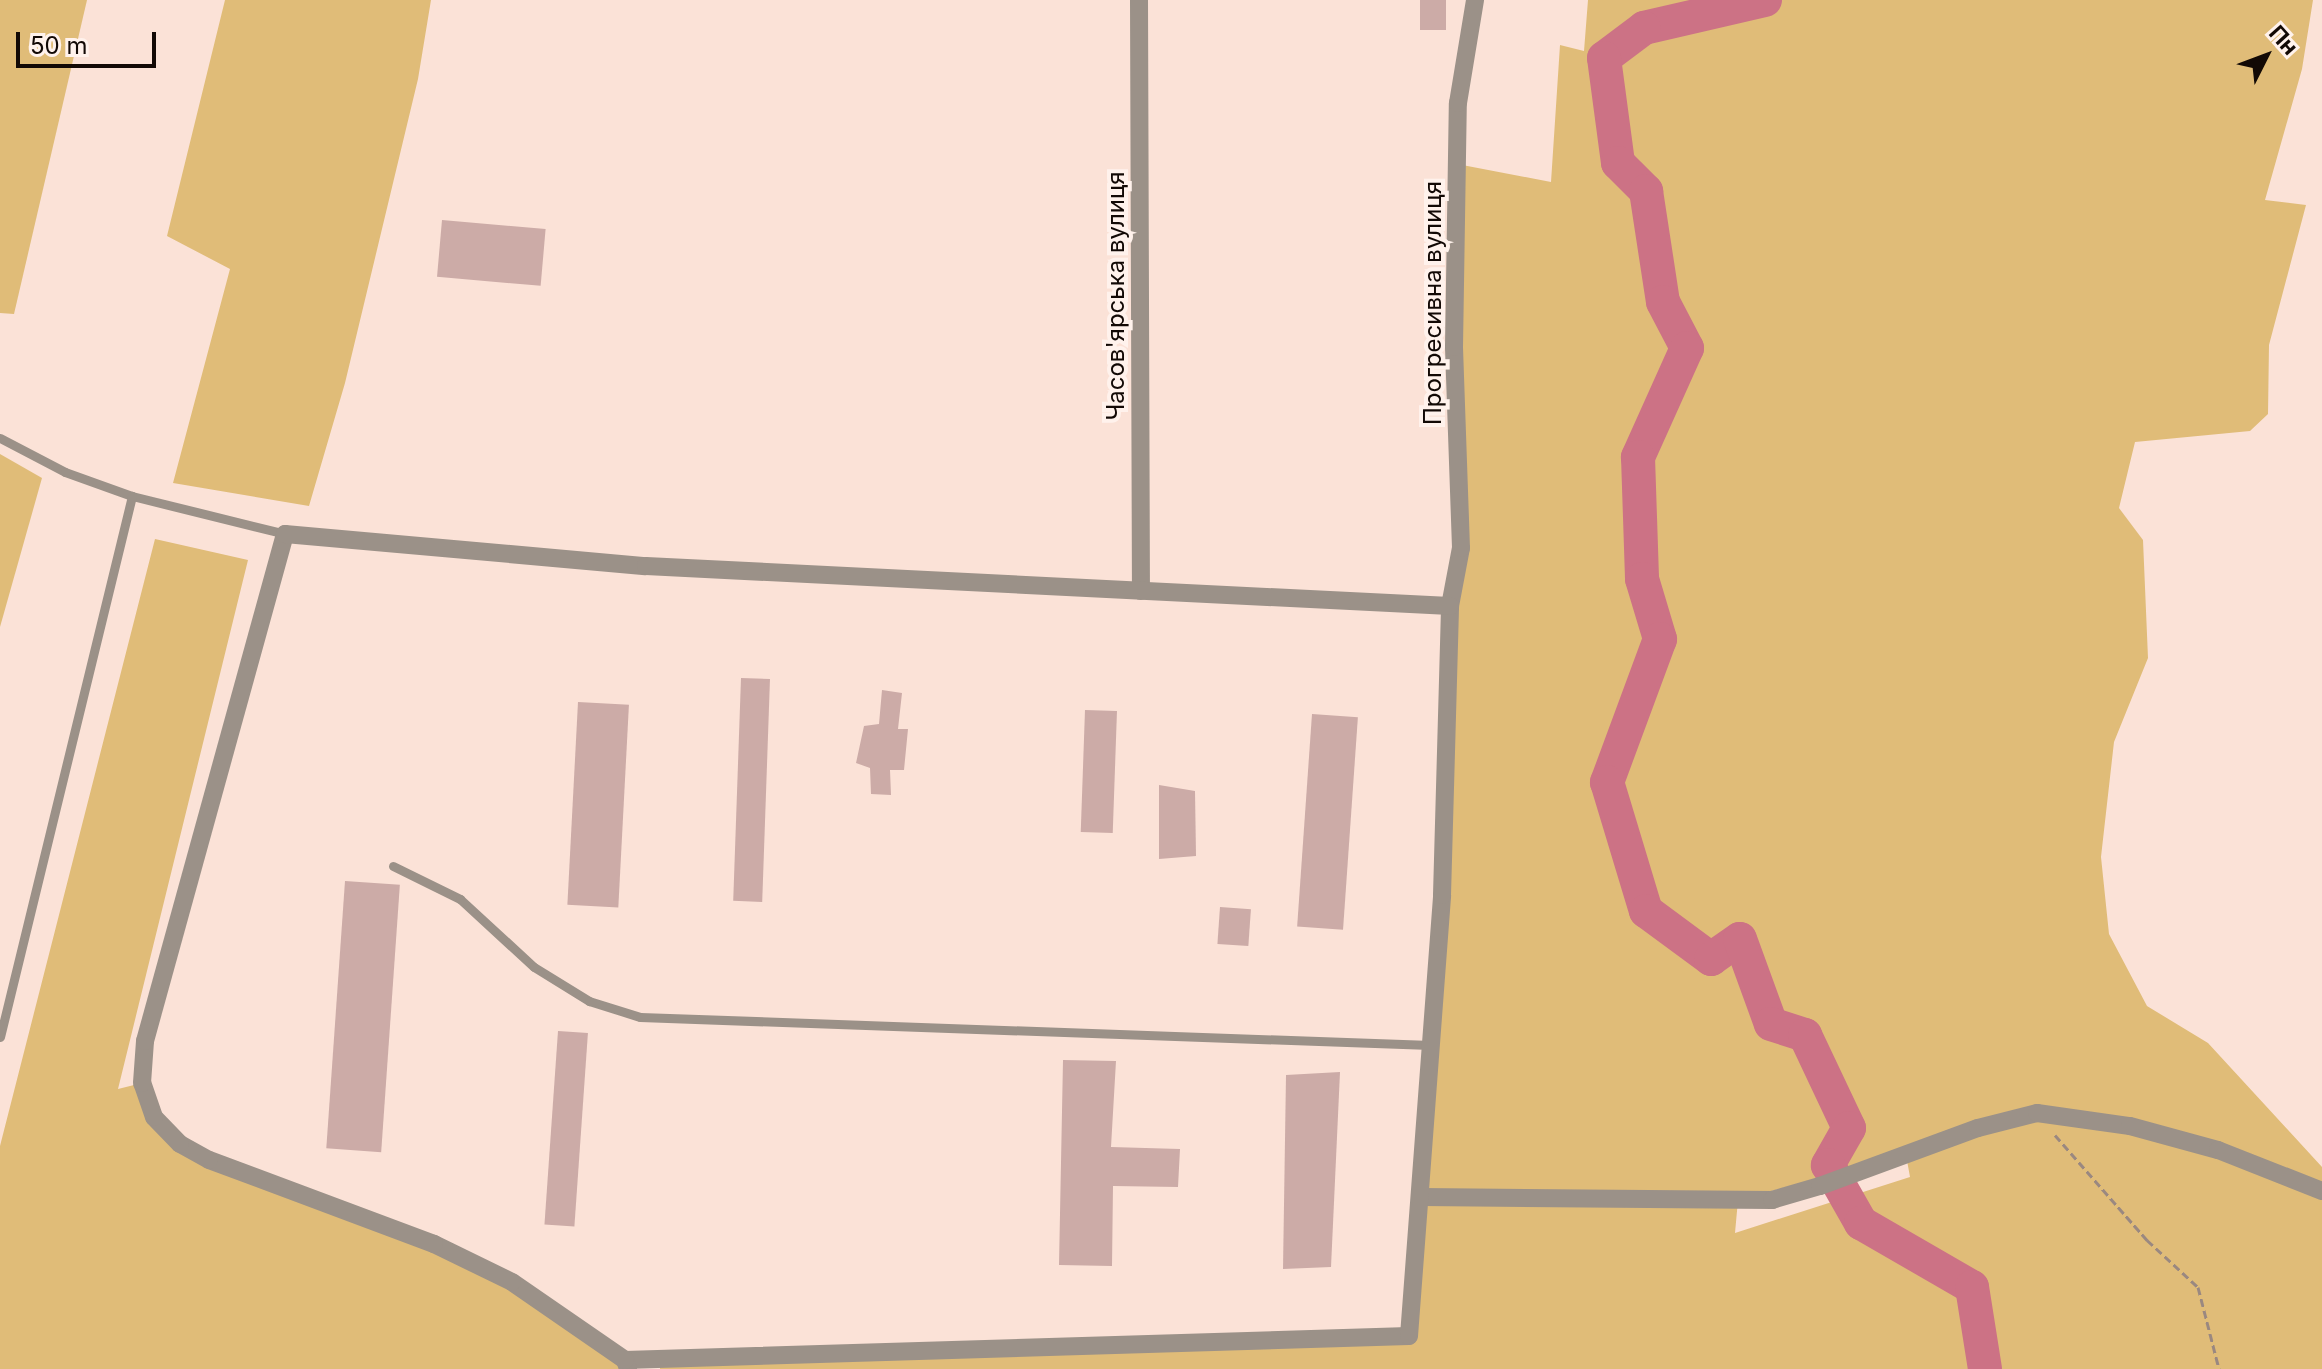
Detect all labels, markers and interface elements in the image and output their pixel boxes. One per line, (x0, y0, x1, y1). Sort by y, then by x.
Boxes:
scale bar (20, 16, 160, 66)
north arrow (2226, 16, 2306, 96)
text: Пн (2264, 20, 2304, 60)
text: 50 m (30, 31, 88, 60)
street label: Часов'ярська вулиця (1102, 171, 1130, 421)
street label: Прогресивна вулиця (1419, 181, 1447, 425)

